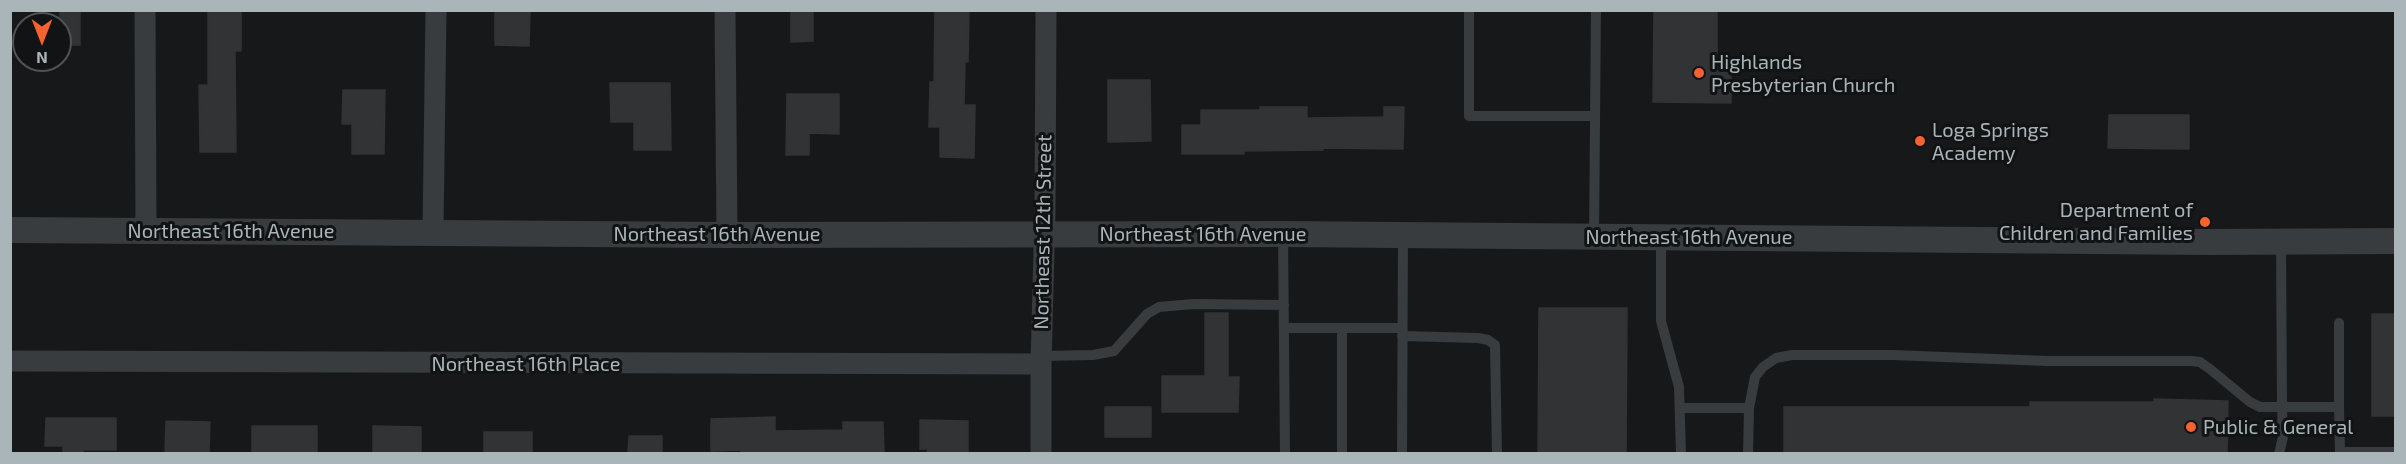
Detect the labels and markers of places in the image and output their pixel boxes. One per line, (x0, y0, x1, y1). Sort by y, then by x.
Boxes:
place label: Highlands Presbyterian Church (1711, 50, 1895, 97)
marker: Highlands Presbyterian Church (1692, 66, 1706, 80)
place label: Loga Springs Academy (1932, 118, 2049, 165)
marker: Loga Springs Academy (1913, 134, 1927, 148)
place label: Department of Children and Families (1999, 198, 2193, 245)
marker: Department of Children and Families (2198, 215, 2212, 229)
place label: Public & General (2203, 415, 2353, 439)
marker: Public & General (2184, 420, 2198, 434)

